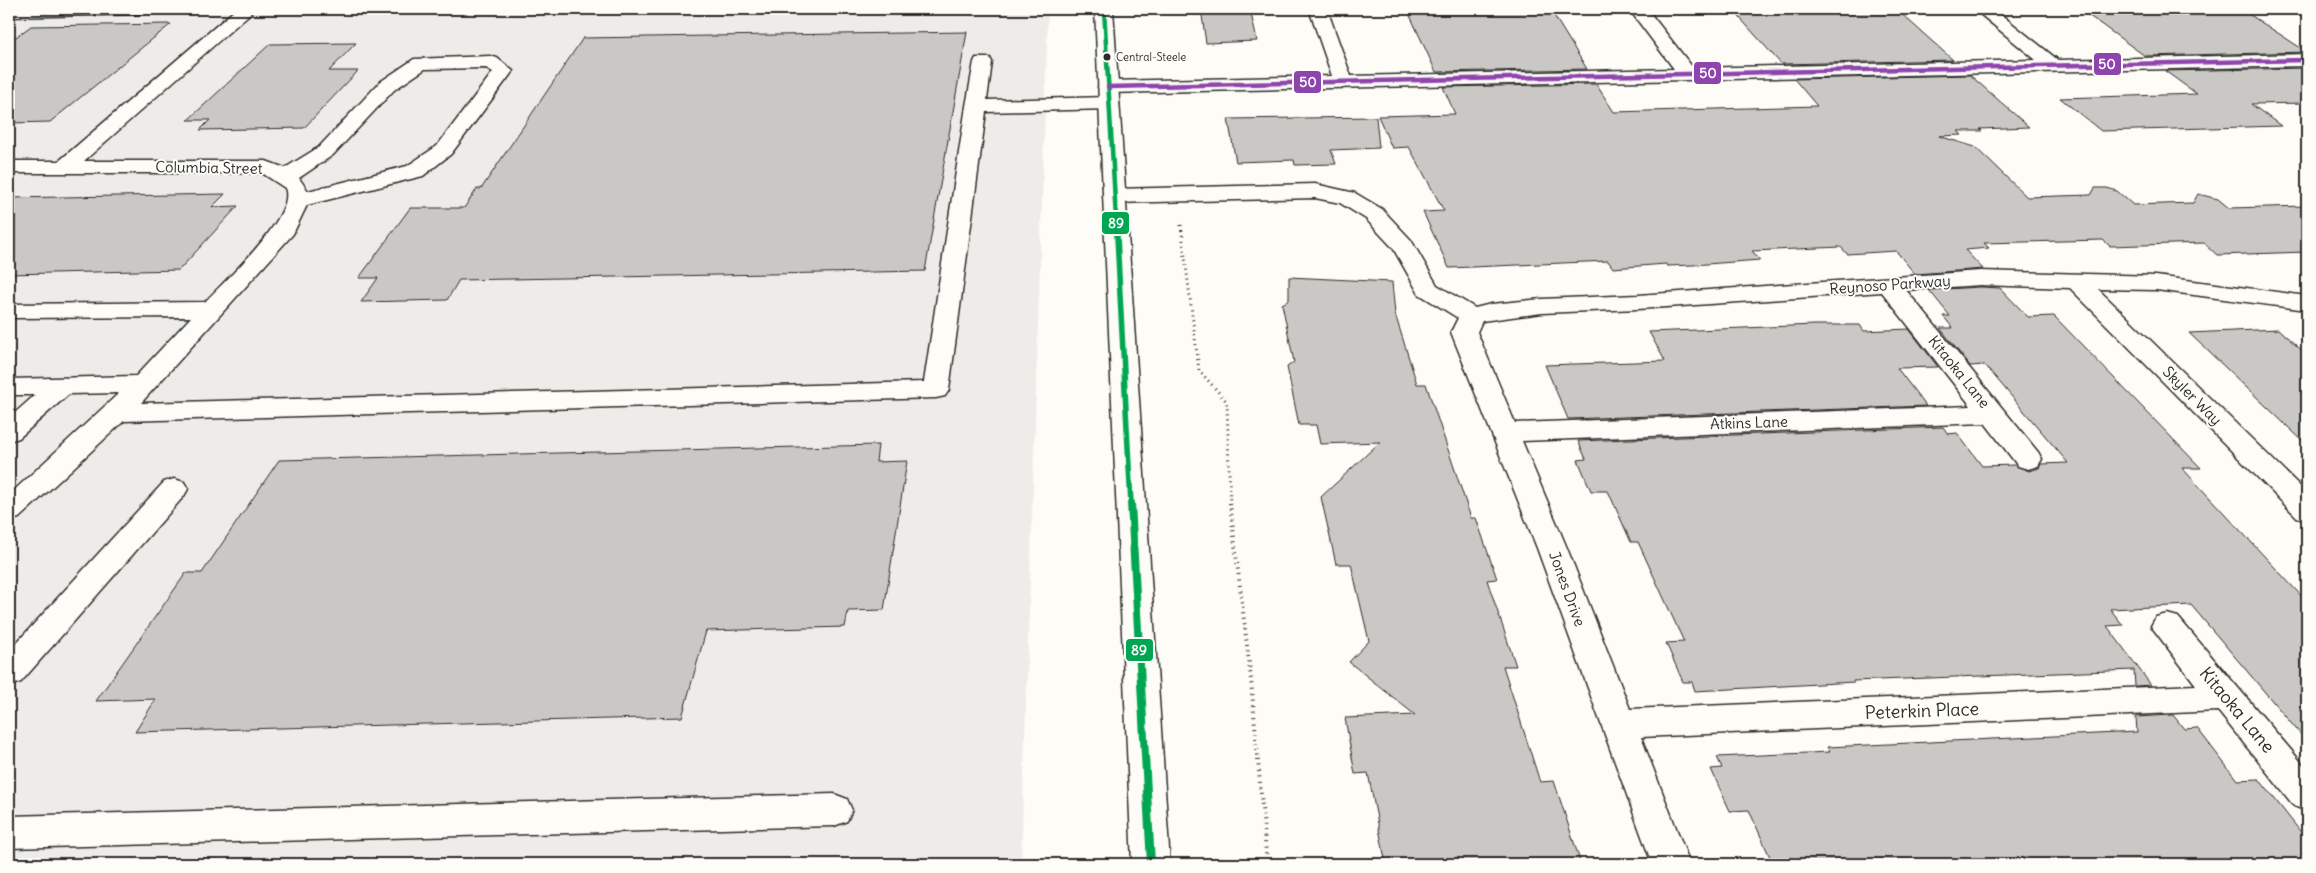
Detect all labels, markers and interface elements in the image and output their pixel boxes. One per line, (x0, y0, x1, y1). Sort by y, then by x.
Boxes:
place label: Central-Steele (1116, 50, 1186, 64)
marker: Central-Steele (1102, 52, 1112, 62)
line badge: 50 (2093, 52, 2122, 76)
text: 50 (2098, 55, 2116, 73)
line badge: 50 (1693, 61, 1722, 85)
text: 50 (1699, 64, 1717, 82)
line badge: 50 (1293, 70, 1322, 94)
text: 50 (1299, 73, 1317, 91)
street label: Columbia Street (155, 157, 263, 178)
line badge: 89 (1101, 211, 1130, 235)
text: 89 (1108, 214, 1124, 232)
street label: Reynoso Parkway (1829, 271, 1951, 298)
street label: Kitaoka Lane (1924, 332, 1994, 412)
street label: Skyler Way (2159, 362, 2226, 429)
street label: Atkins Lane (1710, 412, 1788, 433)
street label: Jones Drive (1545, 549, 1590, 629)
line badge: 89 (1125, 638, 1154, 662)
text: 89 (1131, 641, 1147, 659)
street label: Kitaoka Lane (2195, 662, 2280, 757)
street label: Peterkin Place (1864, 697, 1979, 724)

